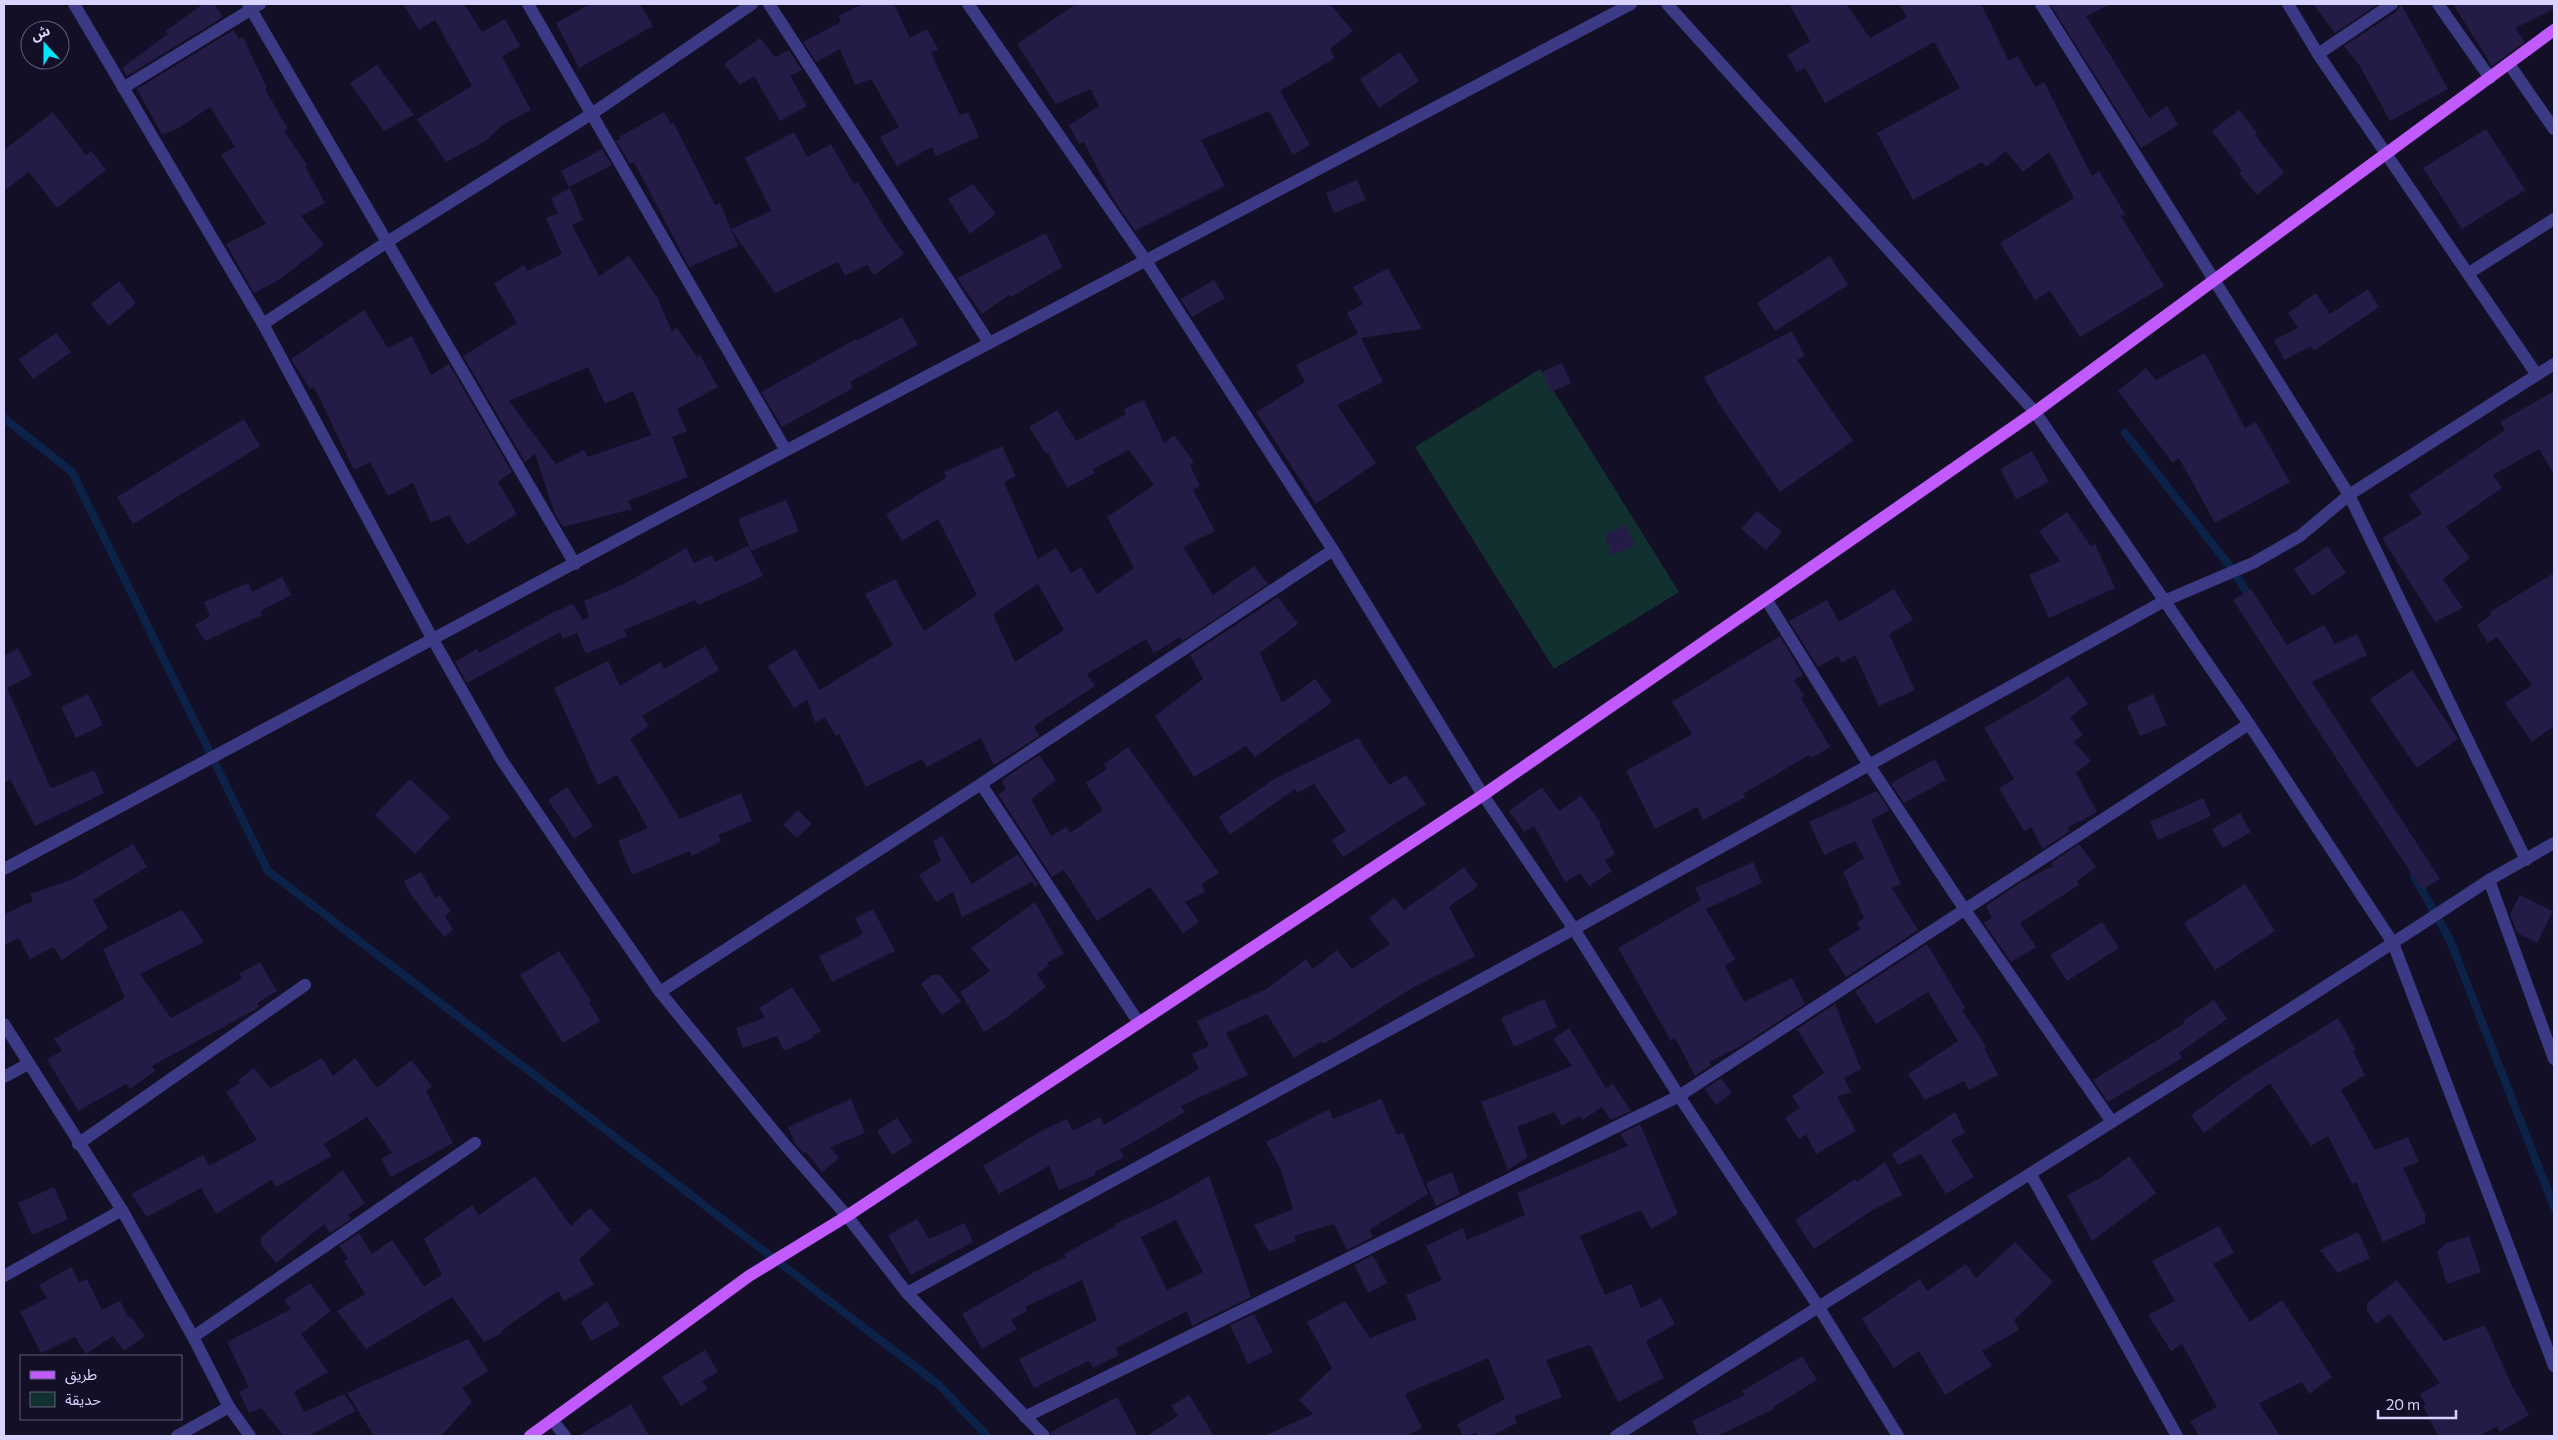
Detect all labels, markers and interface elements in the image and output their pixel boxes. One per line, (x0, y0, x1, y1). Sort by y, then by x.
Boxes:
north arrow (20, 20, 70, 70)
text: ش (28, 21, 52, 44)
legend (20, 1355, 182, 1420)
text: طريق (65, 1365, 97, 1385)
scale bar (2378, 1388, 2456, 1420)
text: حديقة (65, 1390, 101, 1408)
text: 20 m (2386, 1395, 2420, 1413)

